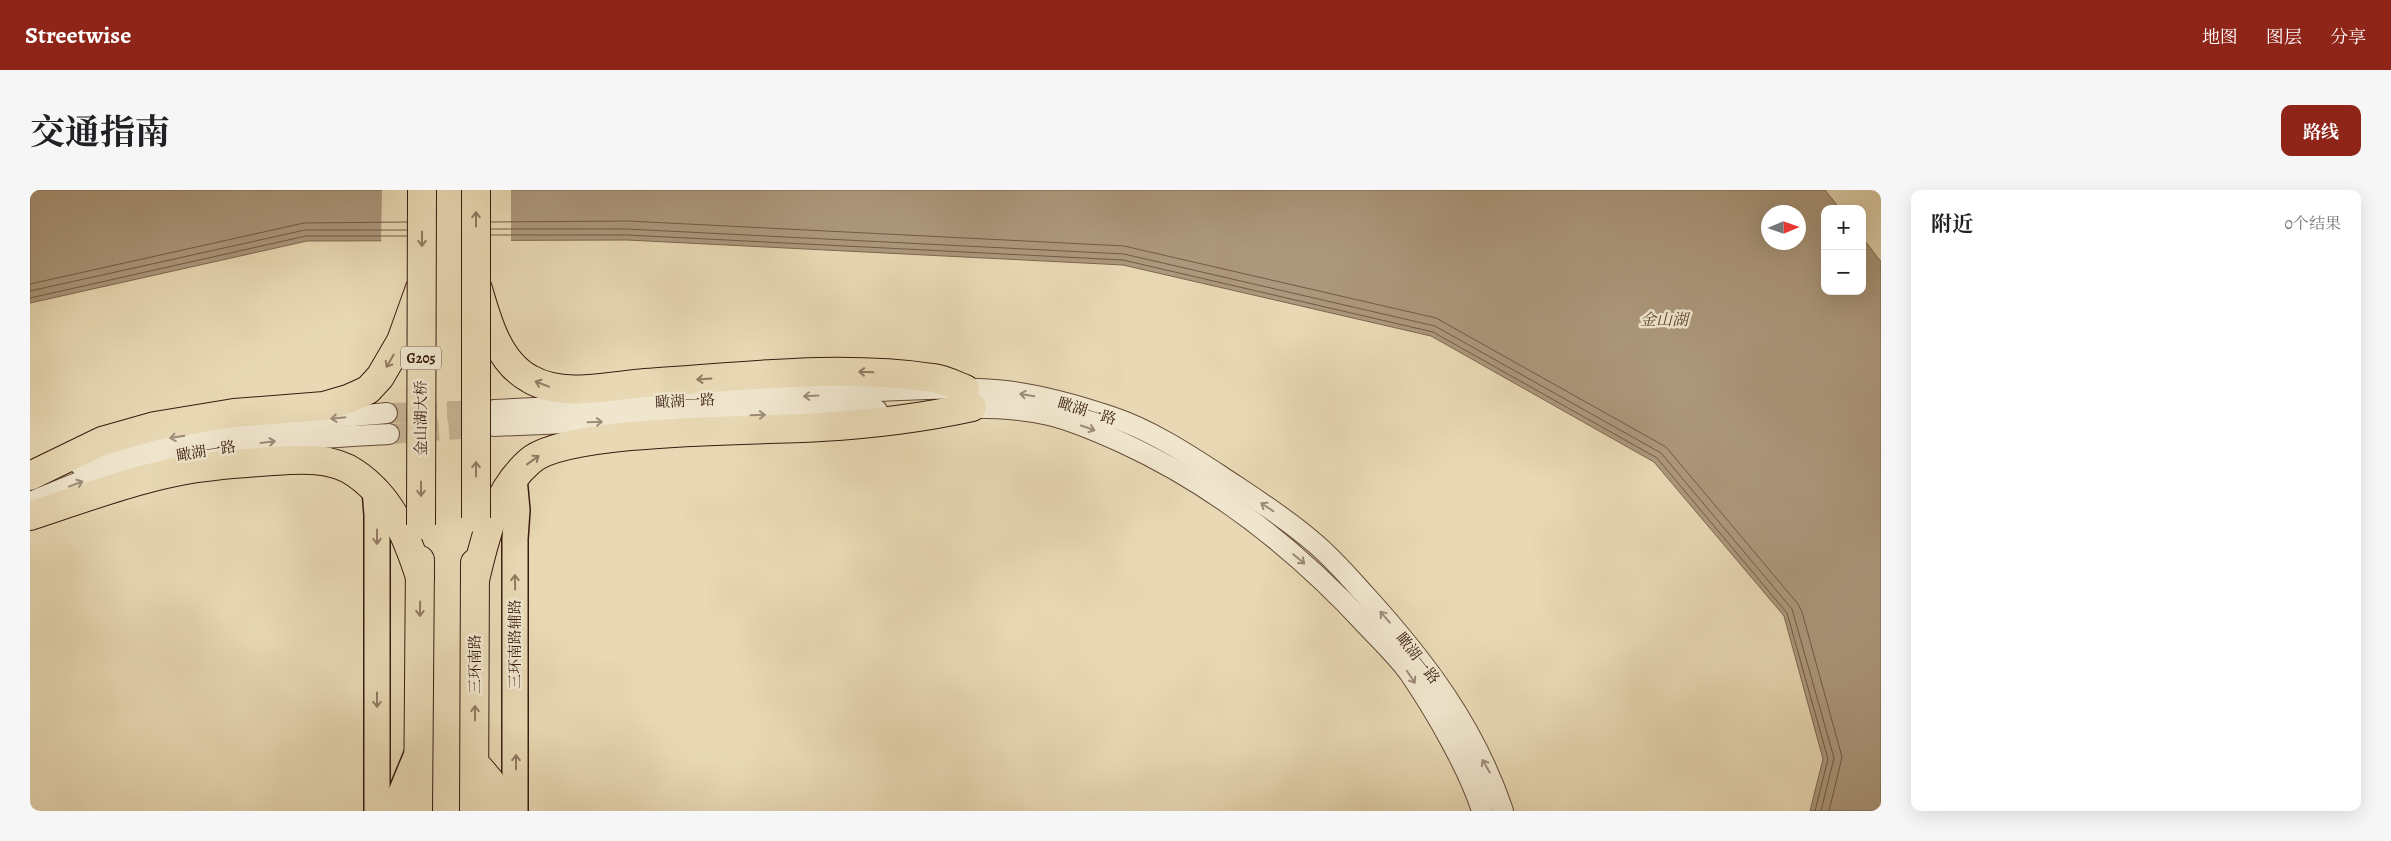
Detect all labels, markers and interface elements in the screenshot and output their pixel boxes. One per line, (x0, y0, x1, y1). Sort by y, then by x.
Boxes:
text: Streetwise (25, 19, 131, 51)
text: 地图 (2202, 25, 2238, 49)
text: 图层 (2266, 25, 2302, 49)
text: 分享 (2330, 25, 2366, 49)
button: 路线 (2281, 105, 2361, 156)
text: 交通指南 (30, 108, 170, 156)
north arrow (1761, 205, 1806, 250)
map controls (1821, 205, 1866, 295)
button: + (1821, 205, 1866, 250)
text: 附近 (1931, 210, 1973, 238)
one-way arrow (471, 211, 481, 228)
text: 0个结果 (2284, 213, 2341, 235)
one-way arrow (417, 230, 427, 246)
button: − (1821, 250, 1866, 295)
water label: 金山湖 (1640, 309, 1691, 331)
road number: G205 (401, 346, 441, 370)
one-way arrow (384, 353, 394, 368)
one-way arrow (858, 367, 874, 377)
one-way arrow (696, 375, 712, 384)
one-way arrow (535, 379, 550, 388)
street label: 金山湖大桥 (411, 380, 431, 456)
street label: 瞰湖一路 (655, 389, 715, 413)
one-way arrow (1020, 390, 1036, 399)
one-way arrow (804, 391, 820, 400)
street label: 瞰湖一路 (1055, 393, 1119, 429)
one-way arrow (749, 410, 765, 420)
one-way arrow (331, 413, 347, 422)
one-way arrow (587, 417, 603, 427)
one-way arrow (1080, 424, 1095, 433)
one-way arrow (169, 432, 185, 442)
street label: 瞰湖一路 (175, 436, 237, 466)
one-way arrow (259, 437, 275, 447)
one-way arrow (526, 455, 540, 465)
one-way arrow (471, 461, 481, 478)
one-way arrow (68, 479, 83, 488)
one-way arrow (416, 480, 426, 496)
one-way arrow (1260, 502, 1274, 512)
one-way arrow (372, 528, 382, 545)
one-way arrow (1292, 554, 1305, 565)
one-way arrow (510, 575, 520, 591)
street label: 三环南路辅路 (505, 599, 525, 689)
one-way arrow (415, 600, 425, 617)
one-way arrow (1379, 611, 1391, 624)
street label: 瞰湖一路 (1392, 628, 1444, 688)
street label: 三环南路 (465, 634, 485, 694)
one-way arrow (1406, 670, 1416, 684)
one-way arrow (372, 691, 381, 707)
one-way arrow (470, 706, 480, 722)
one-way arrow (511, 755, 521, 771)
one-way arrow (1481, 758, 1491, 773)

